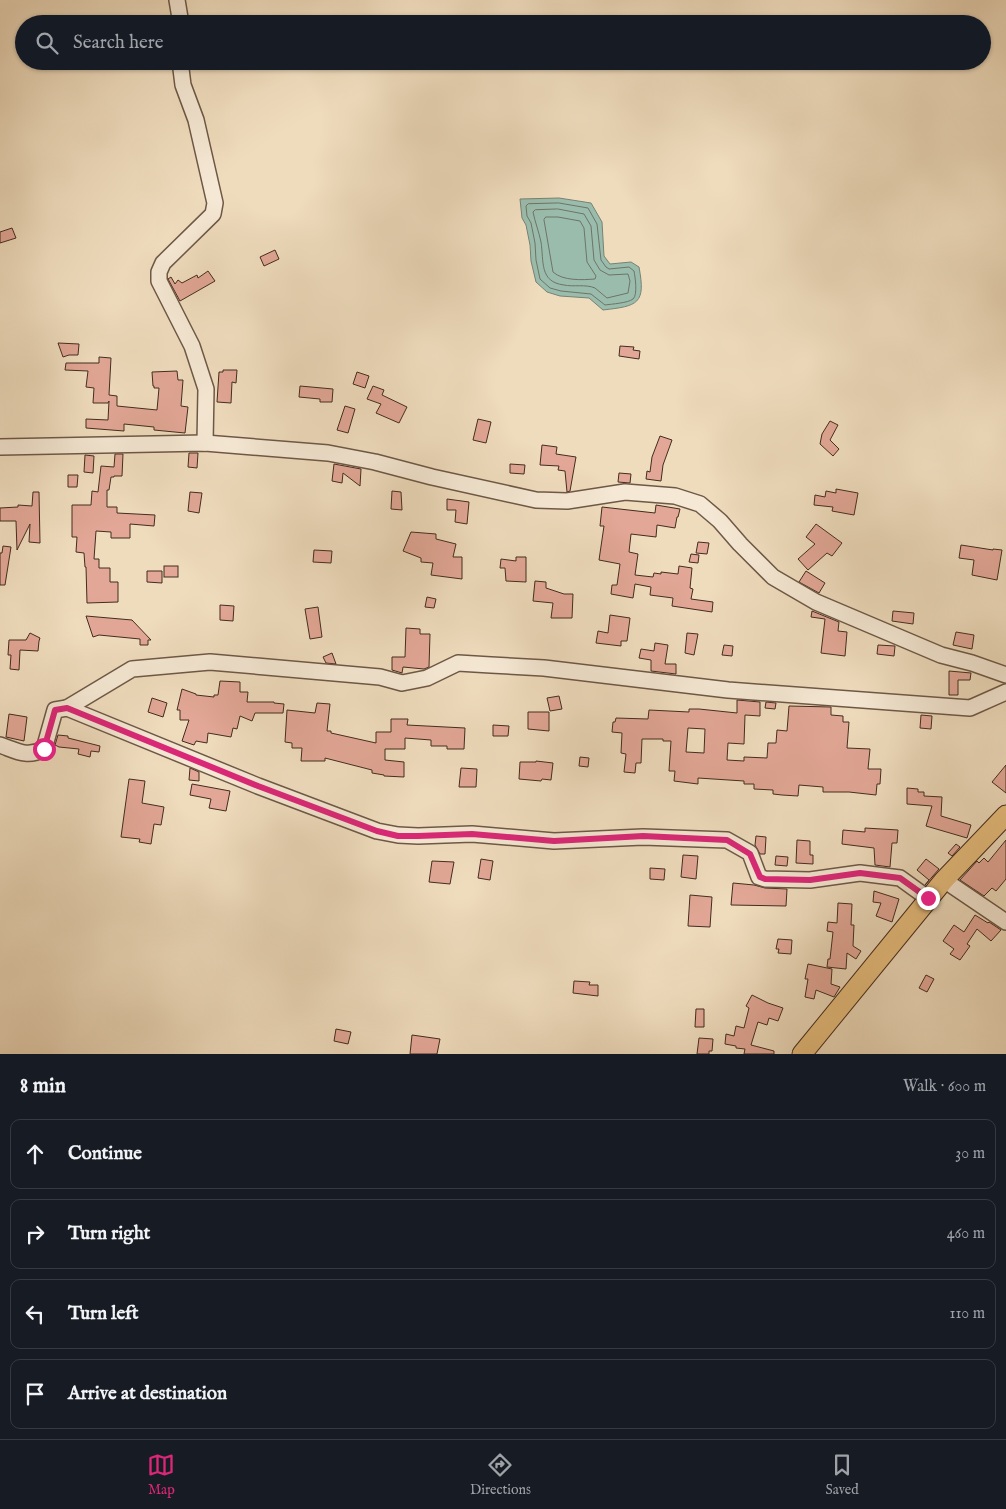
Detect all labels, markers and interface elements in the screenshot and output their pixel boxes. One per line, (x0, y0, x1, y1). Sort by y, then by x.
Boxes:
search box (15, 15, 991, 70)
icon: search (33, 29, 61, 57)
text: Search here (73, 31, 164, 55)
route start (33, 738, 56, 761)
route end (917, 887, 940, 910)
text: 8 min (20, 1073, 66, 1100)
text: Walk · 600 m (903, 1077, 986, 1097)
icon: ahead (21, 1140, 49, 1168)
text: Continue (68, 1142, 142, 1166)
text: 30 m (955, 1144, 985, 1164)
icon: right (21, 1220, 49, 1248)
text: Turn right (68, 1222, 150, 1246)
text: 460 m (947, 1224, 985, 1244)
icon: left (21, 1300, 49, 1328)
text: Turn left (68, 1302, 139, 1326)
text: 110 m (949, 1304, 985, 1324)
icon: arrive (21, 1380, 49, 1408)
text: Arrive at destination (68, 1382, 227, 1406)
tab: Map (147, 1451, 175, 1499)
tab: Directions (470, 1451, 531, 1499)
tab: Saved (826, 1451, 859, 1499)

